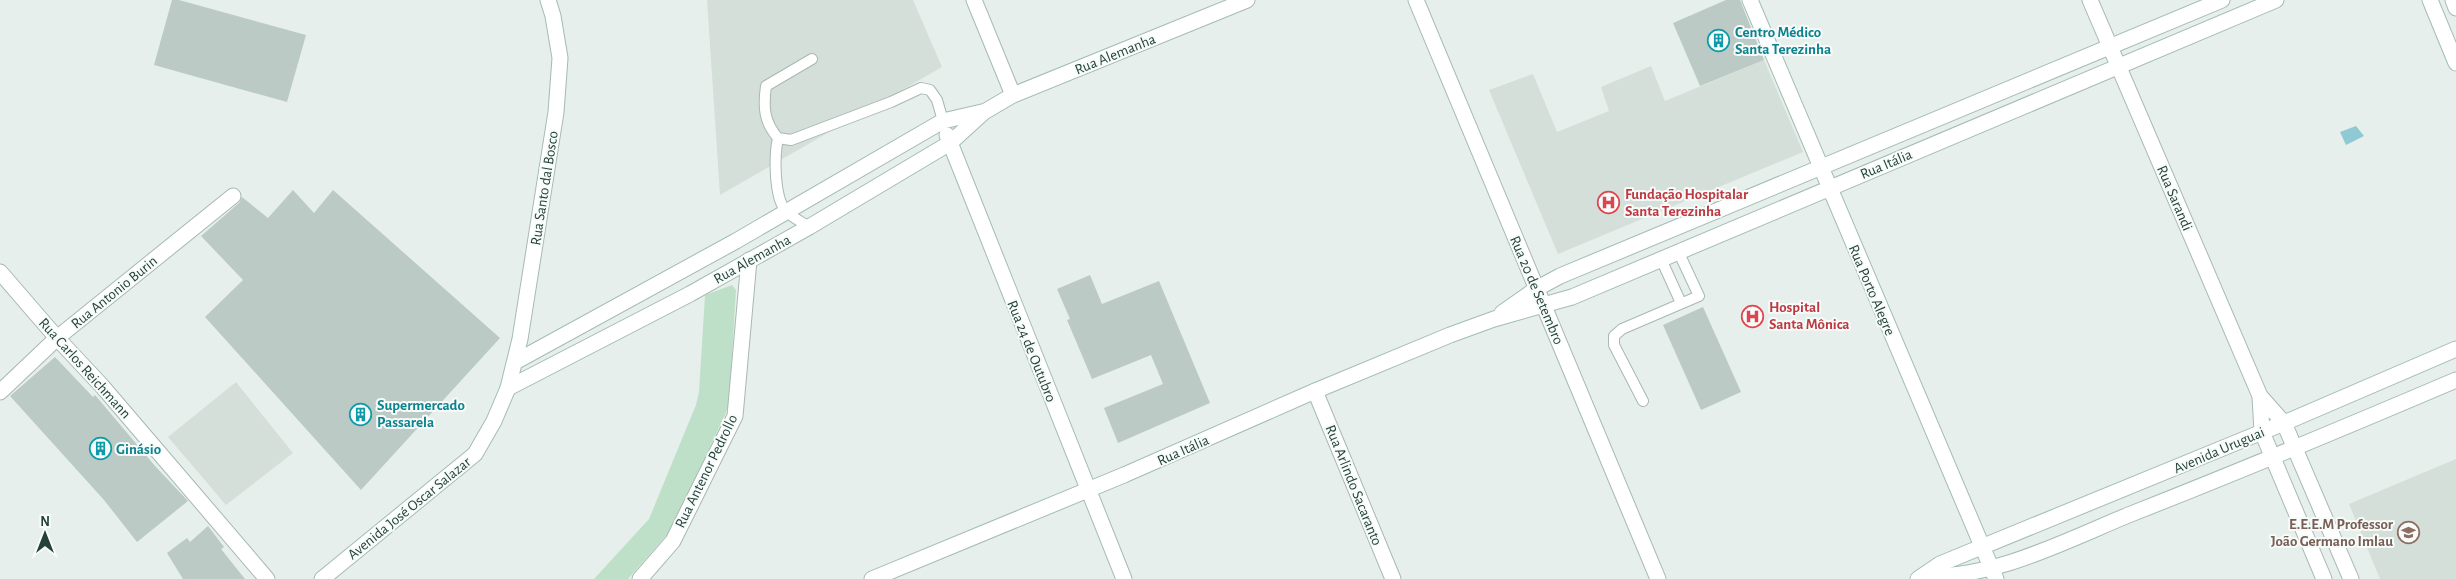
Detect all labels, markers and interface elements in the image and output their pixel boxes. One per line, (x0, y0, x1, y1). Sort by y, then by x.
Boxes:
place label: Centro Médico Santa Terezinha (1735, 25, 1831, 57)
building icon: Centro Médico Santa Terezinha (1707, 29, 1731, 53)
street label: Rua Alemanha (1073, 31, 1158, 77)
street label: Rua Santo dal Bosco (528, 130, 561, 246)
street label: Rua Itália (1858, 147, 1914, 182)
street label: Rua Sarandi (2154, 163, 2195, 233)
place label: Fundação Hospitalar Santa Terezinha (1625, 187, 1749, 219)
hospital icon: Fundação Hospitalar Santa Terezinha (1597, 191, 1621, 215)
street label: Rua Alemanha (711, 232, 793, 287)
street label: Rua 20 de Setembro (1507, 234, 1566, 347)
street label: Rua Porto Alegre (1846, 243, 1897, 338)
street label: Rua Antonio Burin (68, 253, 160, 332)
street label: Rua 24 de Outubro (1004, 298, 1059, 404)
place label: Hospital Santa Mônica (1769, 300, 1850, 332)
hospital icon: Hospital Santa Mônica (1741, 304, 1765, 328)
street label: Rua Carlos Reichmann (36, 315, 134, 421)
place label: Supermercado Passarela (377, 398, 465, 430)
building icon: Supermercado Passarela (349, 402, 373, 426)
street label: Rua Antenor Pedrollo (673, 412, 740, 530)
street label: Rua Arlindo Sacaranto (1323, 423, 1385, 548)
street label: Avenida Uruguai (2172, 425, 2267, 476)
street label: Rua Itália (1155, 432, 1211, 468)
building icon: Ginásio (88, 437, 112, 461)
place label: Ginásio (116, 442, 161, 457)
street label: Avenida José Oscar Salazar (345, 454, 474, 563)
north arrow (20, 509, 70, 559)
text: N (40, 515, 50, 529)
place label: E.E.E.M Professor João Germano Imlau (2271, 517, 2394, 549)
school or university icon: E.E.E.M Professor João Germano Imlau (2397, 521, 2421, 545)

